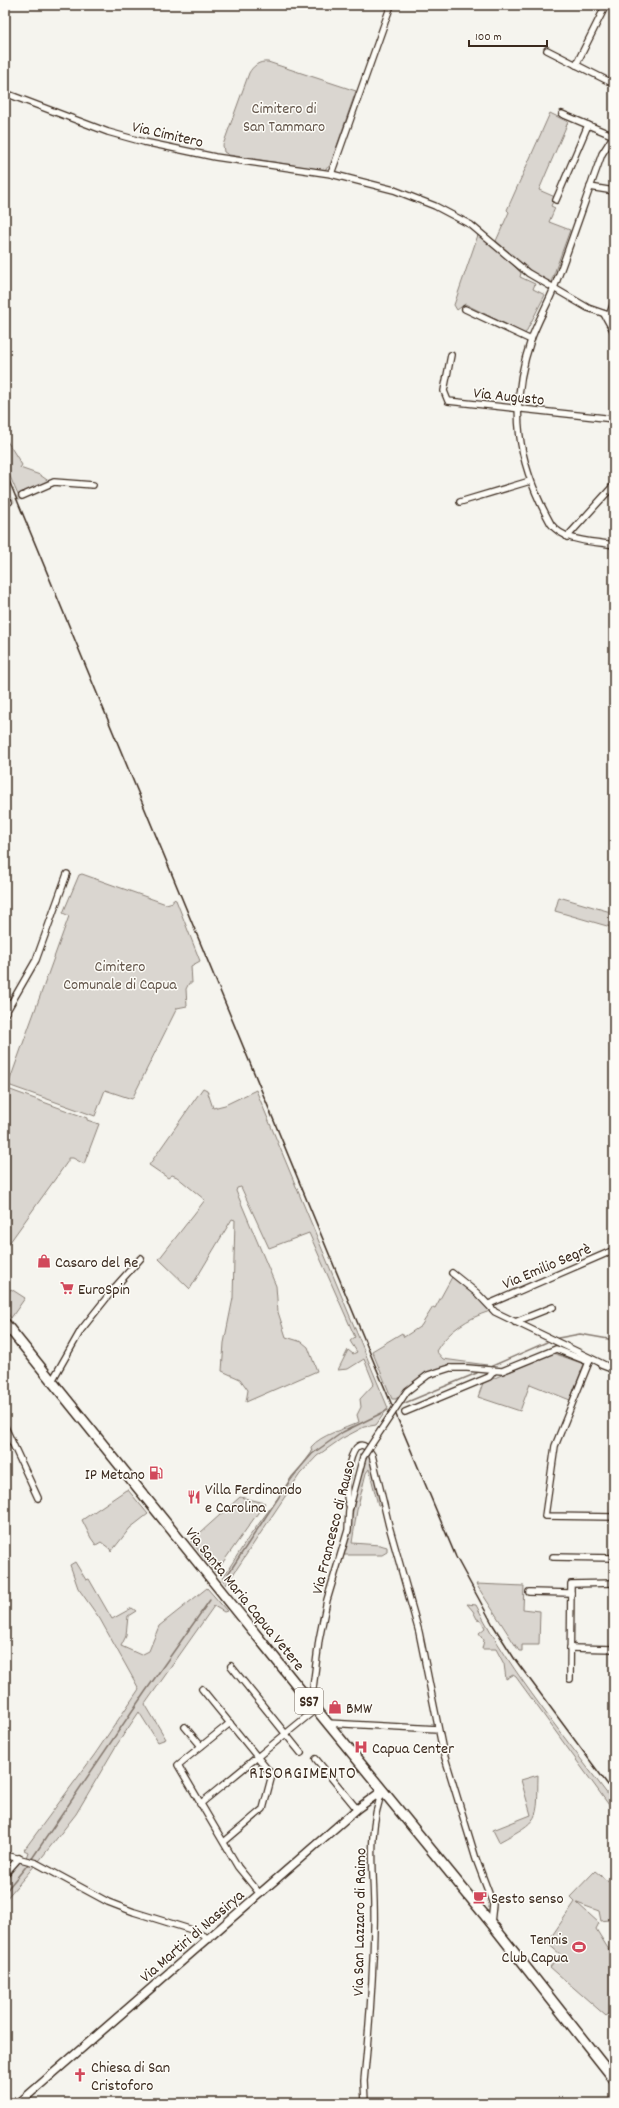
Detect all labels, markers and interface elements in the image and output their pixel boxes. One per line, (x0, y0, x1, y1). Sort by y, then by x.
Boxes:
scale bar (469, 22, 547, 48)
text: 100 m (475, 29, 502, 46)
park label: Cimitero di San Tammaro (243, 98, 325, 139)
street label: Via Cimitero (130, 116, 205, 155)
street label: Via Augusto (472, 382, 545, 413)
park label: Cimitero Comunale di Capua (63, 956, 177, 997)
street label: Via Emilio Segrè (499, 1238, 595, 1296)
place label: Casaro del Re (55, 1252, 138, 1275)
shop icon: Casaro del Re (36, 1253, 52, 1269)
place label: EuroSpin (78, 1279, 130, 1302)
supermarket icon: EuroSpin (59, 1280, 75, 1296)
street label: Via Francesco di Rauso (307, 1458, 362, 1597)
place label: IP Metano (85, 1464, 145, 1487)
fuel station icon: IP Metano (148, 1465, 164, 1481)
place label: Villa Ferdinando e Carolina (205, 1479, 302, 1520)
restaurant icon: Villa Ferdinando e Carolina (186, 1489, 202, 1505)
street label: Via Santa Maria Capua Vetere (179, 1523, 309, 1676)
road number: SS7 (295, 1688, 323, 1714)
place label: BMW (346, 1698, 373, 1721)
shop icon: BMW (327, 1699, 343, 1715)
place label: Capua Center (372, 1738, 454, 1761)
hospital icon: Capua Center (353, 1739, 369, 1755)
district label: RISORGIMENTO (249, 1763, 357, 1787)
street label: Via San Lazzaro di Raimo (348, 1848, 373, 1996)
street label: Via Martiri di Nassirya (135, 1885, 250, 1989)
place label: Sesto senso (491, 1888, 564, 1911)
cafe icon: Sesto senso (472, 1889, 488, 1905)
place label: Tennis Club Capua (502, 1929, 568, 1970)
sports icon: Tennis Club Capua (571, 1939, 587, 1955)
place label: Chiesa di San Cristoforo (91, 2057, 170, 2098)
church icon: Chiesa di San Cristoforo (72, 2067, 88, 2083)

